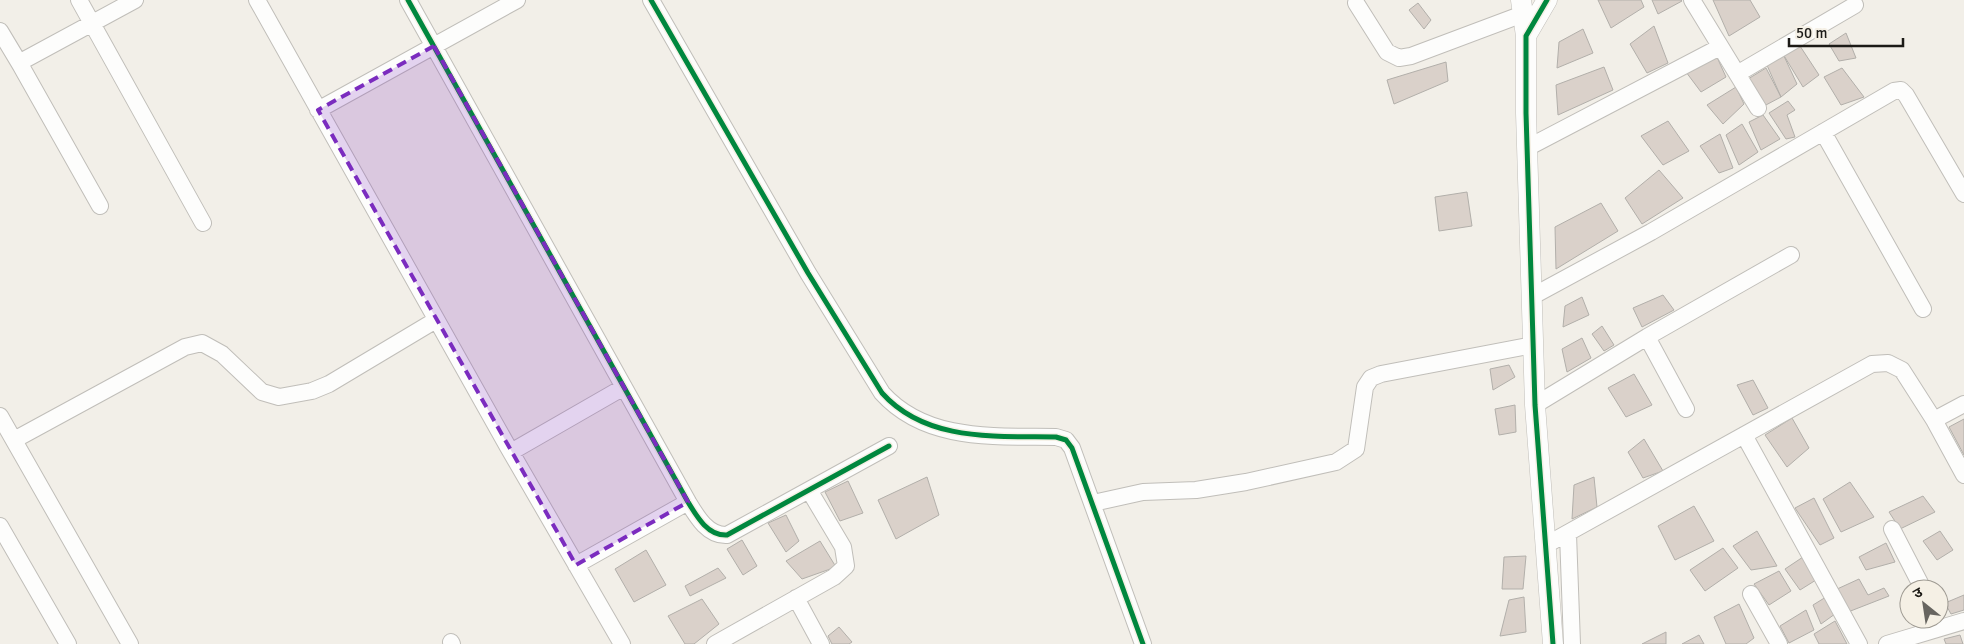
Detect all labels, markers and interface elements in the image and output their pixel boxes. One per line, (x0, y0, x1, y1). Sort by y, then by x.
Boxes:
scale bar (1789, 15, 1903, 47)
text: 50 m (1796, 24, 1827, 42)
north arrow (1899, 579, 1949, 629)
text: उ (1910, 583, 1926, 603)

